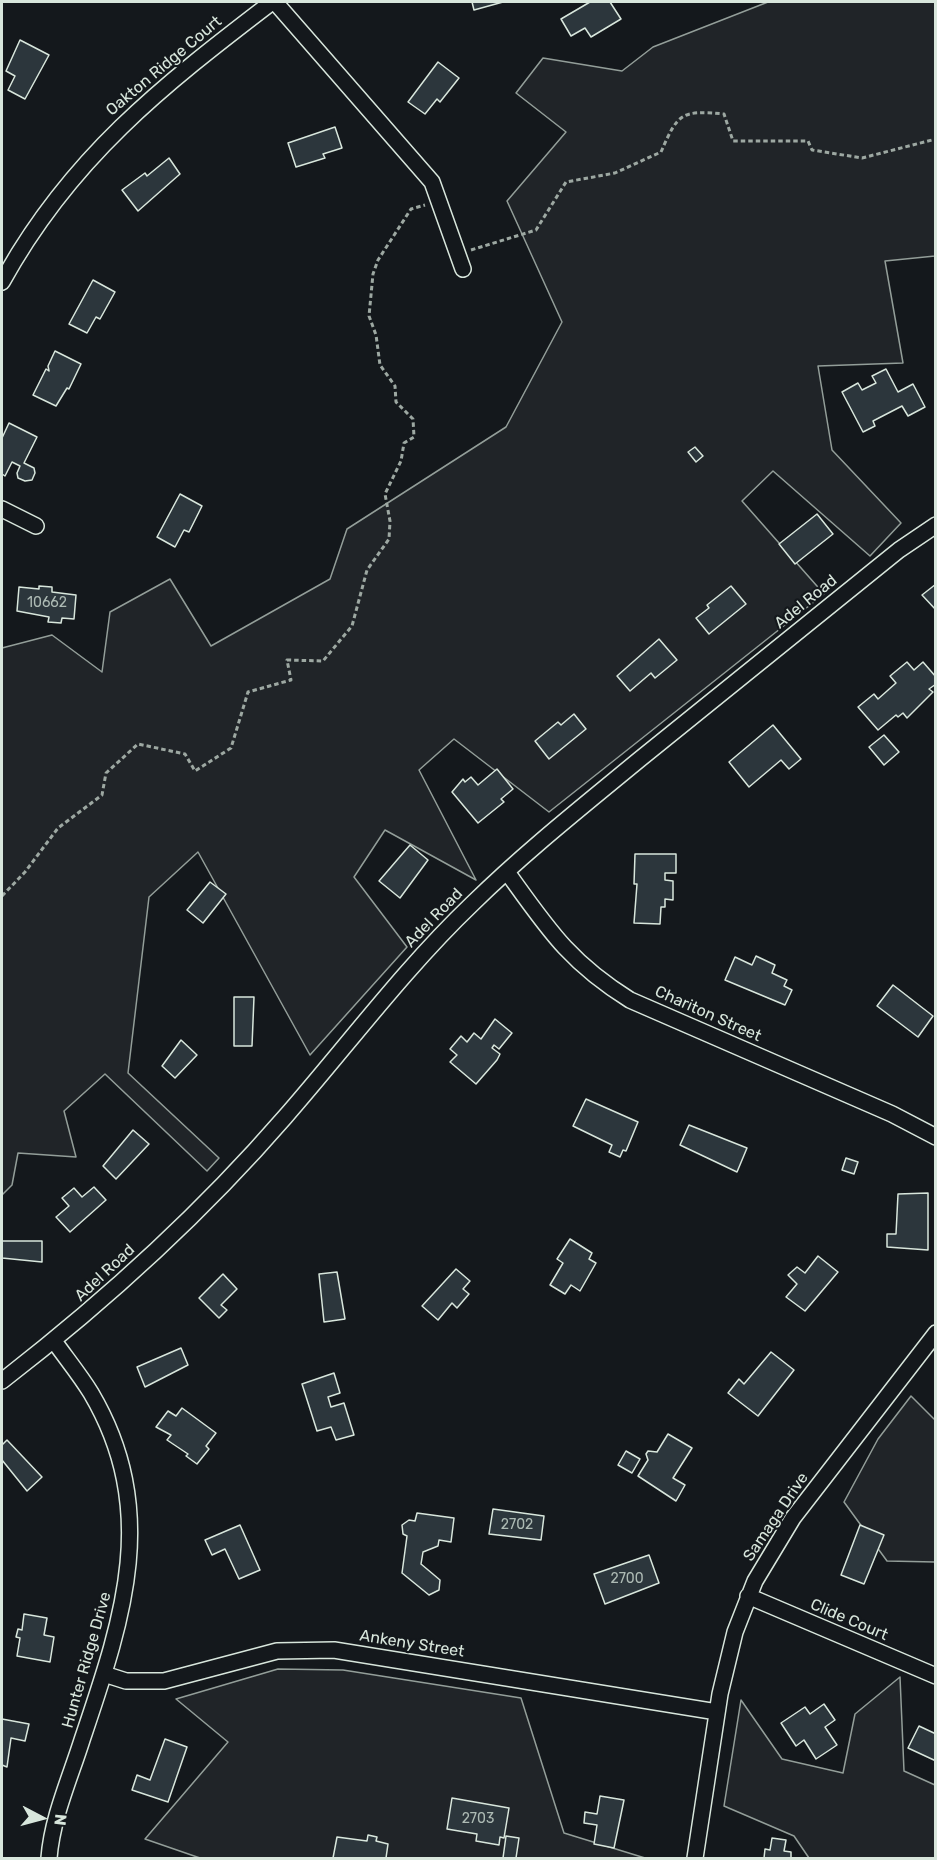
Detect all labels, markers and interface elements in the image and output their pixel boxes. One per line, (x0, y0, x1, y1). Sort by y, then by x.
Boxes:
street label: Oakton Ridge Court (102, 12, 226, 120)
street label: Adel Road (771, 571, 841, 633)
house number: 10662 (27, 595, 67, 611)
street label: Adel Road (401, 884, 467, 952)
street label: Chariton Street (652, 982, 764, 1046)
street label: Adel Road (71, 1240, 139, 1306)
street label: Samaga Drive (739, 1469, 813, 1565)
house number: 2702 (501, 1517, 533, 1533)
house number: 2700 (610, 1571, 644, 1587)
street label: Hunter Ridge Drive (58, 1590, 116, 1730)
street label: Clide Court (807, 1595, 891, 1645)
street label: Ankeny Street (358, 1626, 466, 1662)
north arrow (12, 1788, 72, 1848)
house number: 2703 (462, 1811, 494, 1827)
text: N (50, 1813, 70, 1827)

